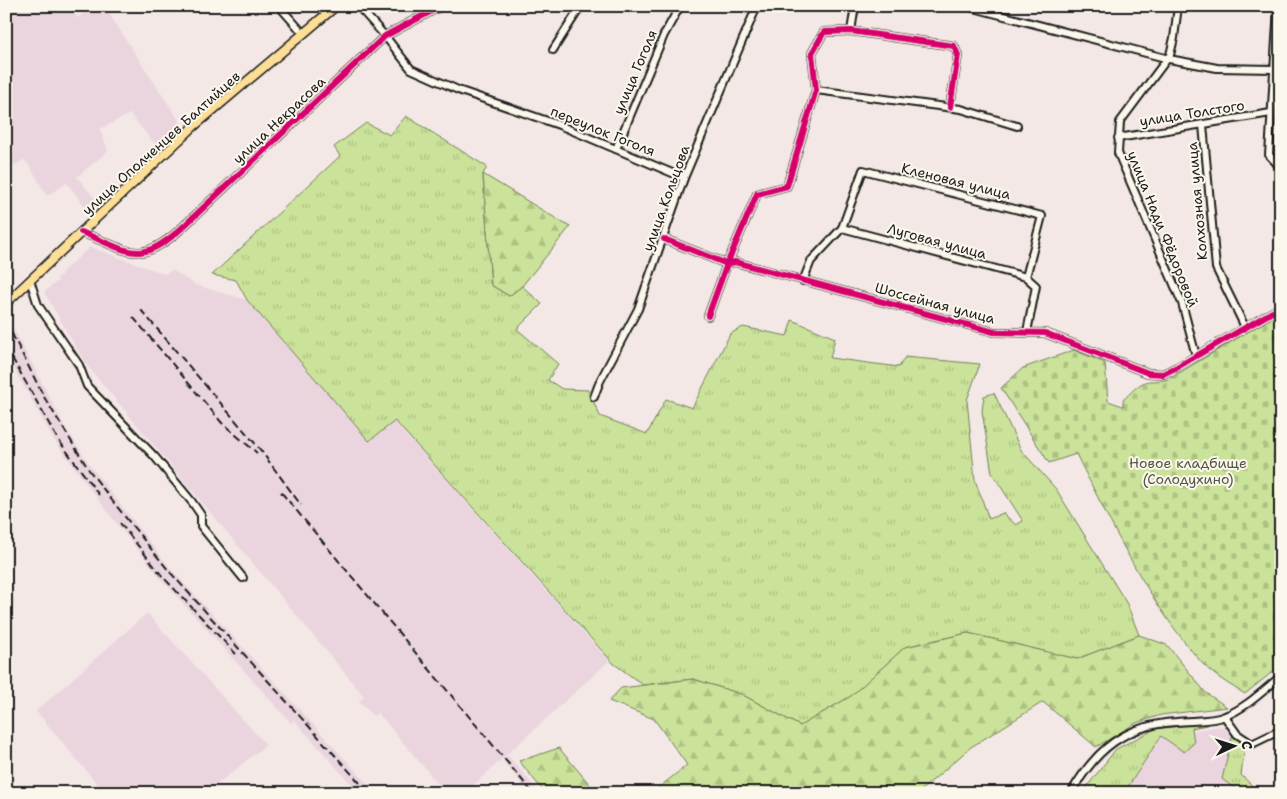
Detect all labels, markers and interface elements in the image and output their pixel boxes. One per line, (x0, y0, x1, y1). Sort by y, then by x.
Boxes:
street label: улица Гоголя (609, 27, 661, 117)
street label: улица Ополченцев Балтийцев (78, 67, 244, 219)
street label: улица Некрасова (229, 72, 329, 168)
street label: улица Толстого (1138, 96, 1246, 130)
street label: переулок Гоголя (548, 102, 658, 160)
street label: Колхозная улица (1183, 141, 1211, 261)
street label: улица Кольцова (638, 142, 694, 254)
street label: улица Нади Фёдоровой (1123, 148, 1203, 310)
street label: Кленовая улица (899, 159, 1013, 203)
street label: Луговая улица (885, 219, 989, 263)
street label: Шоссейная улица (873, 278, 997, 328)
park label: Новое кладбище (Солодухино) (1129, 454, 1247, 488)
north arrow (1210, 722, 1260, 772)
text: С (1238, 740, 1256, 750)

